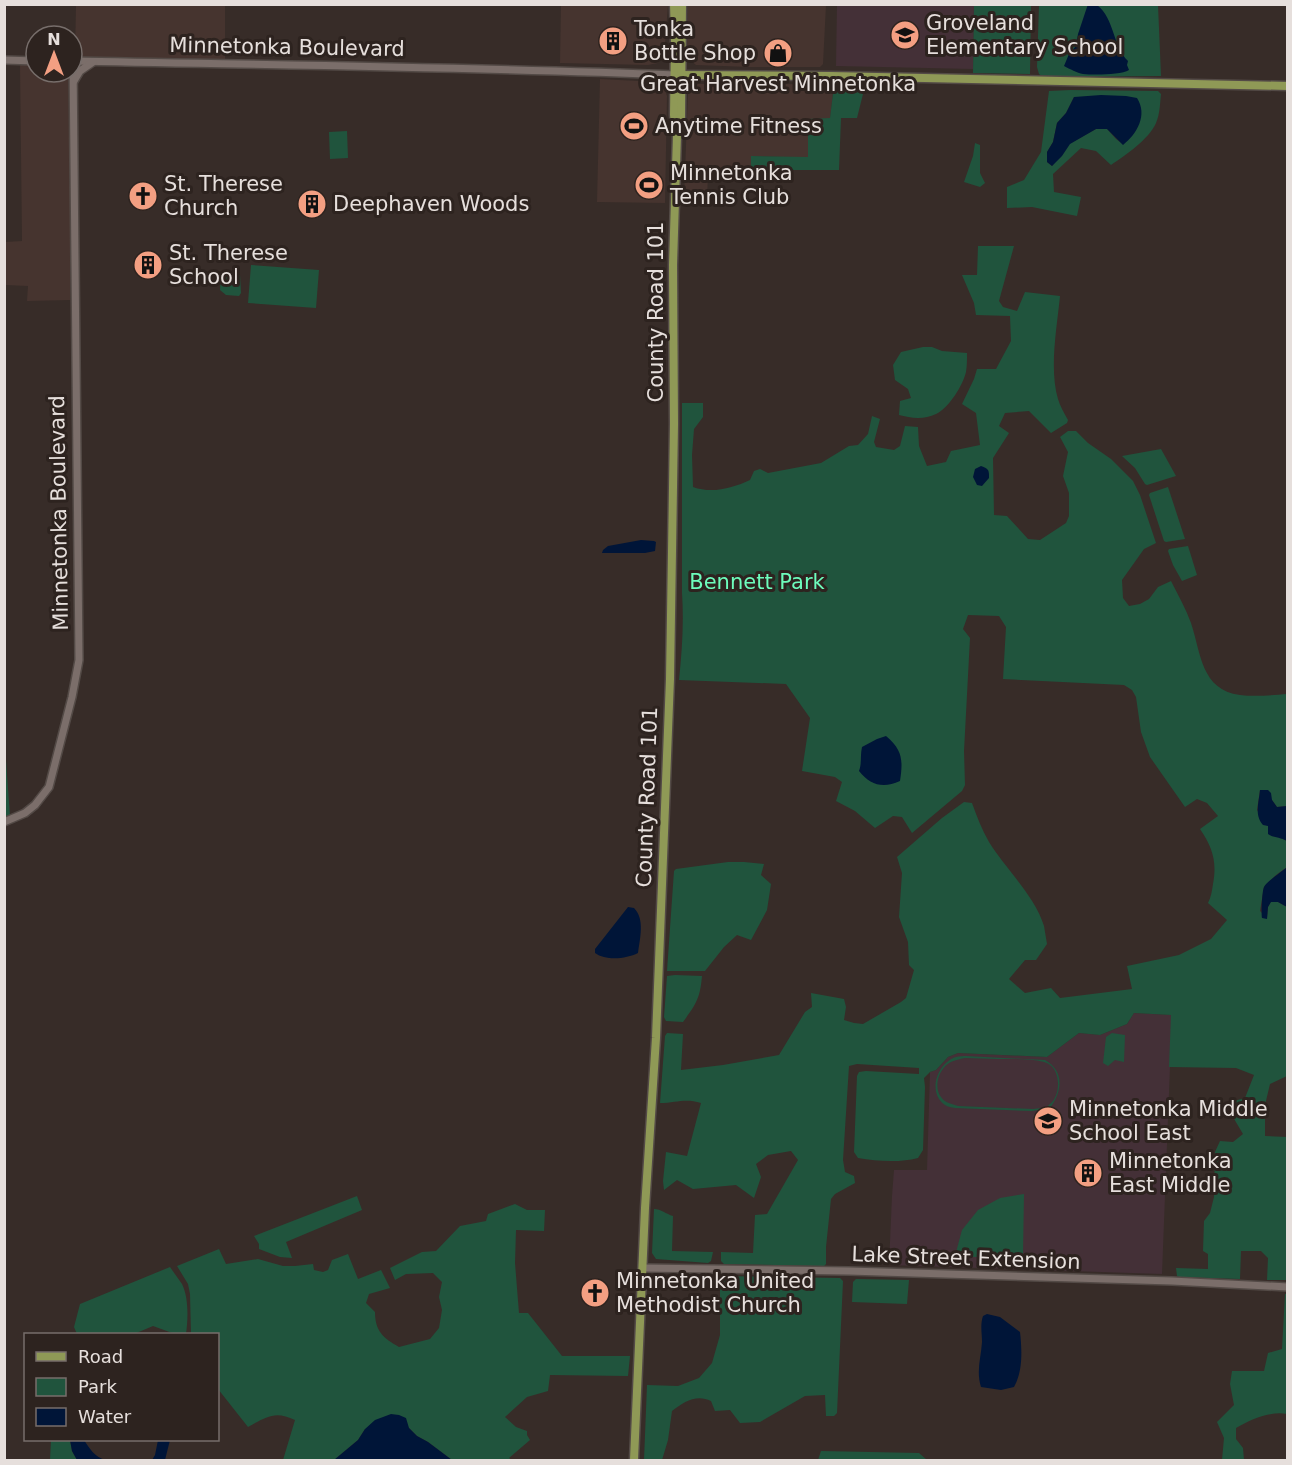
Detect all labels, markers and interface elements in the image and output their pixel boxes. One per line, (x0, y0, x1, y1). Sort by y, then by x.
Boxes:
place label: Groveland Elementary School (926, 11, 1123, 59)
place label: Tonka Bottle Shop (633, 17, 756, 65)
school or university icon: Groveland Elementary School (889, 19, 921, 51)
north arrow (24, 24, 84, 84)
building icon: Tonka Bottle Shop (597, 25, 629, 57)
text: N (47, 30, 61, 49)
street label: Minnetonka Boulevard (169, 33, 405, 61)
shop icon: Great Harvest Minnetonka (762, 37, 794, 69)
place label: Great Harvest Minnetonka (640, 72, 916, 96)
sports icon: Anytime Fitness (618, 110, 650, 142)
place label: Anytime Fitness (655, 114, 822, 138)
place label: Minnetonka Tennis Club (669, 161, 793, 209)
sports icon: Minnetonka Tennis Club (633, 169, 665, 201)
place label: St. Therese Church (164, 172, 283, 220)
church icon: St. Therese Church (127, 180, 159, 212)
building icon: Deephaven Woods (296, 188, 328, 220)
place label: Deephaven Woods (333, 192, 529, 216)
street label: County Road 101 (644, 222, 668, 402)
place label: St. Therese School (169, 241, 288, 289)
building icon: St. Therese School (132, 249, 164, 281)
street label: Minnetonka Boulevard (45, 395, 73, 631)
park label: Bennett Park (689, 570, 826, 594)
street label: County Road 101 (632, 706, 662, 888)
place label: Minnetonka Middle School East (1069, 1097, 1268, 1145)
school or university icon: Minnetonka Middle School East (1032, 1105, 1064, 1137)
place label: Minnetonka East Middle (1109, 1149, 1232, 1197)
building icon: Minnetonka East Middle (1072, 1157, 1104, 1189)
street label: Lake Street Extension (851, 1242, 1081, 1274)
place label: Minnetonka United Methodist Church (616, 1269, 814, 1317)
church icon: Minnetonka United Methodist Church (579, 1277, 611, 1309)
legend (24, 1333, 219, 1441)
text: Road (78, 1346, 123, 1367)
text: Park (78, 1376, 117, 1397)
text: Water (78, 1406, 132, 1427)

